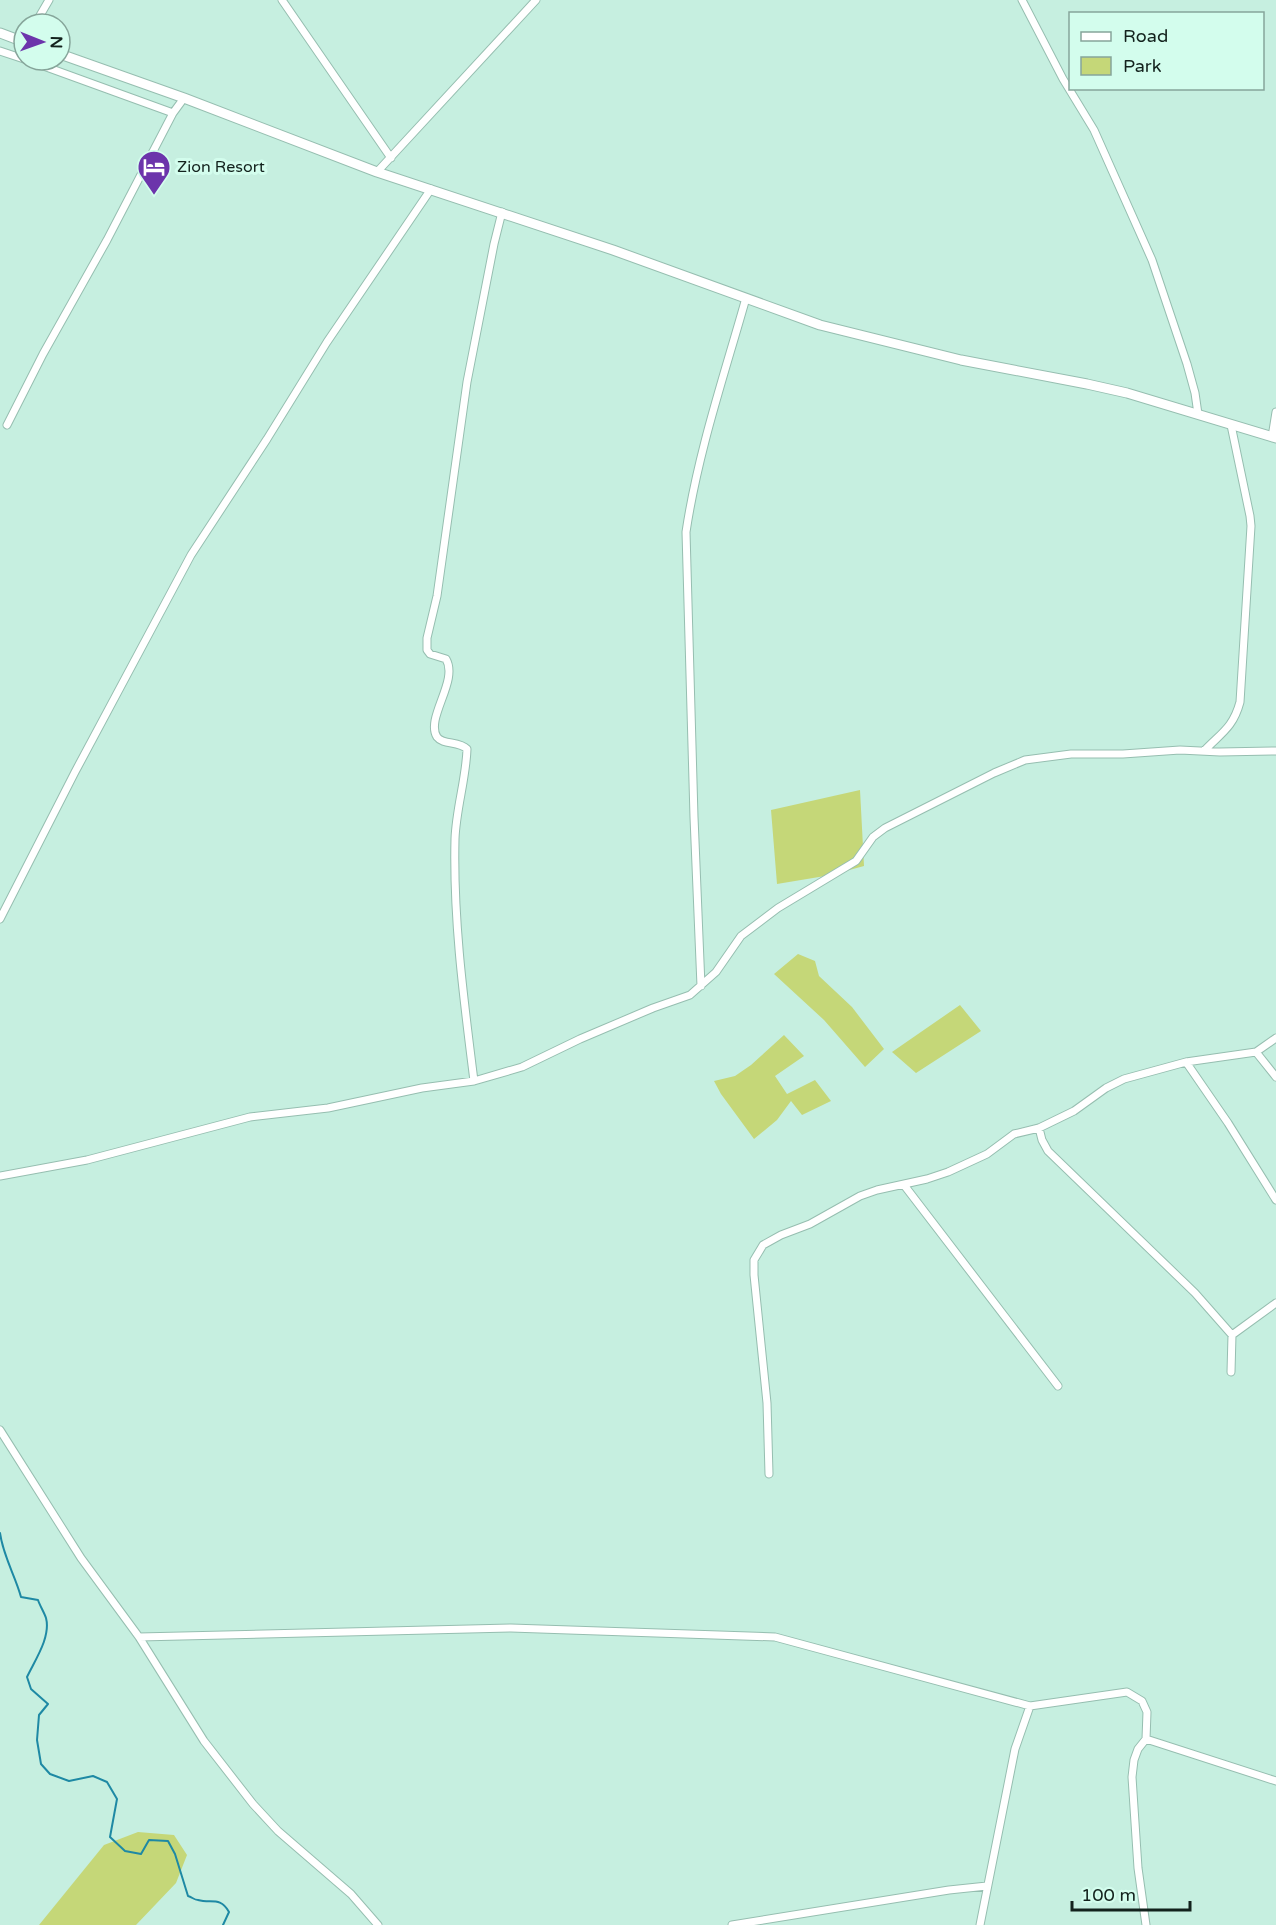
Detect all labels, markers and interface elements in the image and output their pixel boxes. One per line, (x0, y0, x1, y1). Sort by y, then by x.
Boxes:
north arrow (12, 12, 72, 72)
legend (1069, 12, 1264, 90)
text: Road (1123, 25, 1168, 47)
text: N (46, 36, 66, 49)
text: Park (1123, 55, 1162, 77)
hotel icon: Zion Resort (136, 149, 172, 196)
place label: Zion Resort (177, 157, 265, 177)
scale bar (1072, 1874, 1190, 1912)
text: 100 m (1081, 1884, 1136, 1906)

